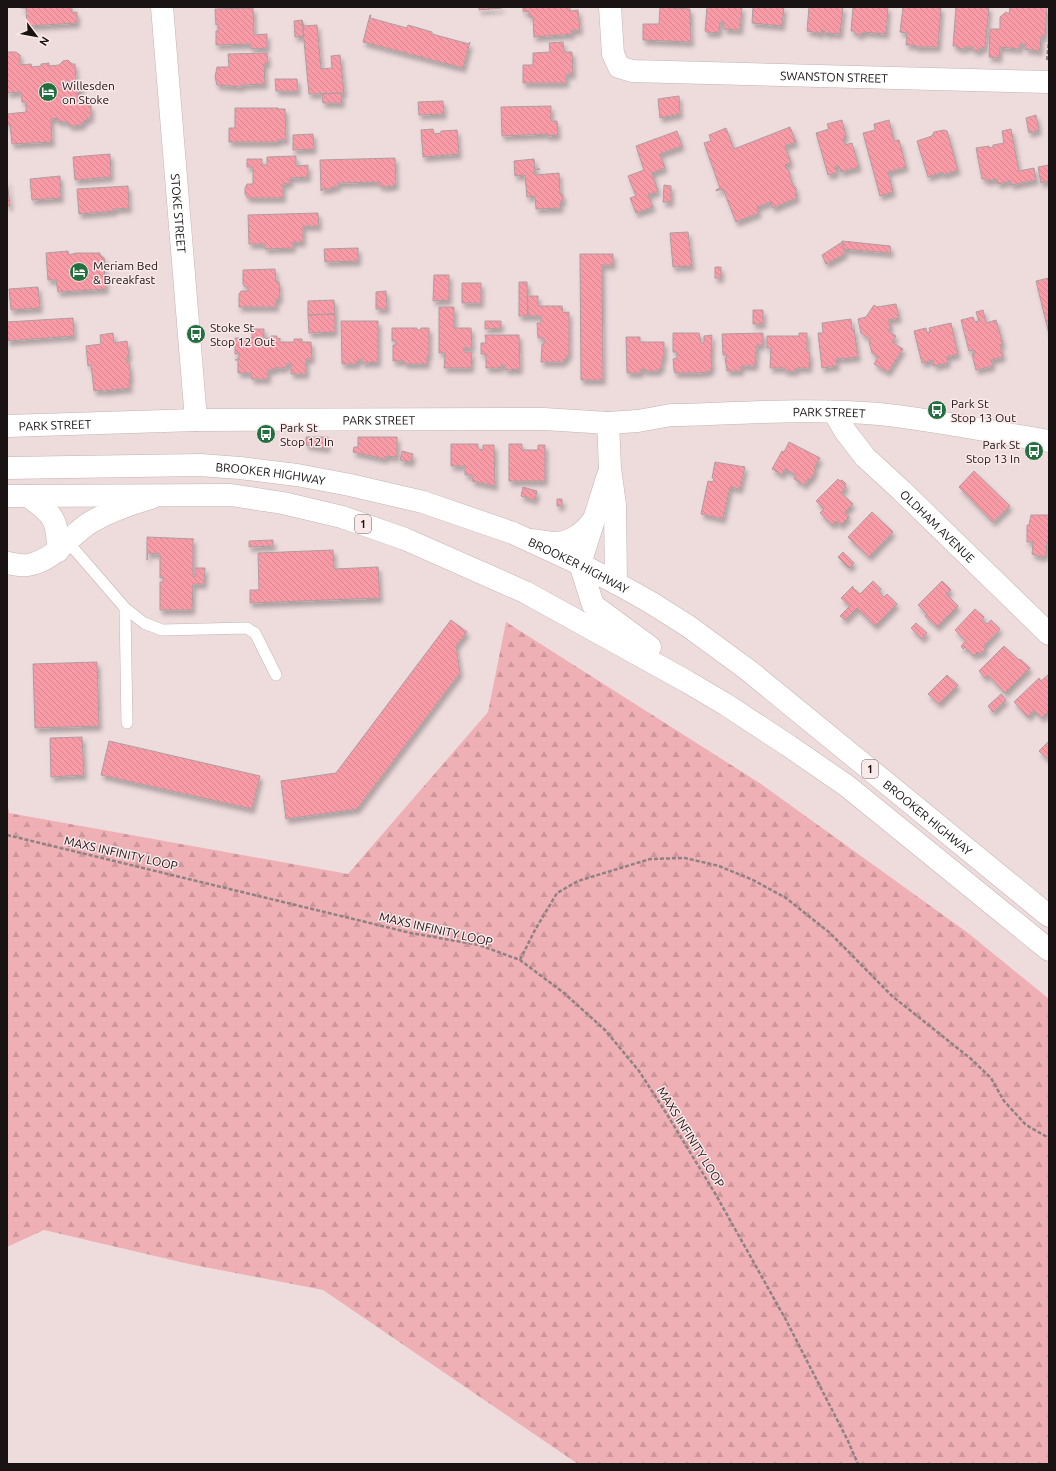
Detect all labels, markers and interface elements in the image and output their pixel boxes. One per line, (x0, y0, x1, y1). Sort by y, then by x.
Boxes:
north arrow (16, 16, 56, 56)
text: N (37, 35, 52, 48)
street label: SWANSTON STREET (780, 68, 888, 84)
place label: Willesden on Stoke (62, 79, 115, 106)
hotel icon: Willesden on Stoke (37, 81, 59, 103)
street label: STOKE STREET (169, 173, 189, 254)
place label: Meriam Bed & Breakfast (93, 259, 158, 286)
hotel icon: Meriam Bed & Breakfast (68, 261, 90, 283)
place label: Stoke St Stop 12 Out (210, 321, 275, 348)
bus stop icon: Stoke St Stop 12 Out (185, 323, 207, 345)
place label: Park St Stop 13 Out (951, 397, 1016, 424)
bus stop icon: Park St Stop 13 Out (926, 399, 948, 421)
street label: PARK STREET (793, 405, 866, 419)
street label: PARK STREET (343, 413, 416, 426)
street label: PARK STREET (18, 417, 92, 432)
place label: Park St Stop 12 In (280, 421, 334, 448)
bus stop icon: Park St Stop 12 In (255, 423, 277, 445)
place label: Park St Stop 13 In (966, 438, 1020, 465)
bus stop icon: Park St Stop 13 In (1023, 440, 1045, 462)
street label: BROOKER HIGHWAY (215, 460, 327, 487)
street label: OLDHAM AVENUE (898, 487, 978, 565)
road number: 1 (355, 515, 371, 533)
street label: BROOKER HIGHWAY (527, 535, 632, 596)
road number: 1 (862, 760, 878, 778)
street label: BROOKER HIGHWAY (881, 777, 975, 857)
street label: MAXS INFINITY LOOP (63, 834, 179, 872)
street label: MAXS INFINITY LOOP (378, 910, 494, 948)
street label: MAXS INFINITY LOOP (655, 1084, 727, 1190)

